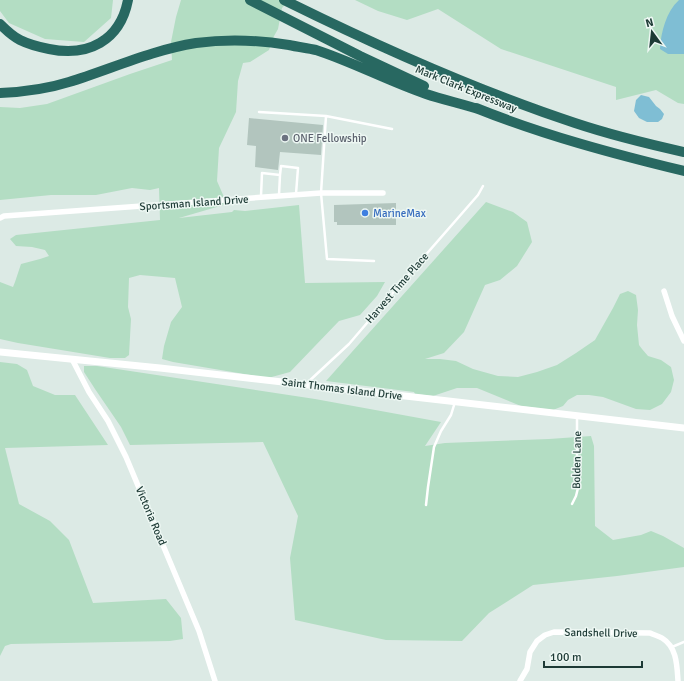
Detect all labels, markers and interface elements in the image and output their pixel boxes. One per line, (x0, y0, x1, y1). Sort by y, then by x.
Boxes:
north arrow (632, 12, 672, 52)
text: N (644, 16, 655, 30)
street label: Mark Clark Expressway (413, 63, 519, 116)
place label: ONE Fellowship (293, 132, 367, 145)
marker: ONE Fellowship (280, 133, 290, 143)
street label: Sportsman Island Drive (139, 193, 249, 213)
place label: MarineMax (373, 207, 426, 220)
marker: MarineMax (360, 208, 370, 218)
street label: Harvest Time Place (363, 250, 431, 326)
street label: Saint Thomas Island Drive (281, 375, 403, 403)
street label: Bolden Lane (570, 431, 584, 489)
street label: Victoria Road (133, 485, 169, 548)
street label: Sandshell Drive (564, 626, 638, 640)
scale bar (544, 643, 642, 669)
text: 100 m (550, 650, 582, 665)

